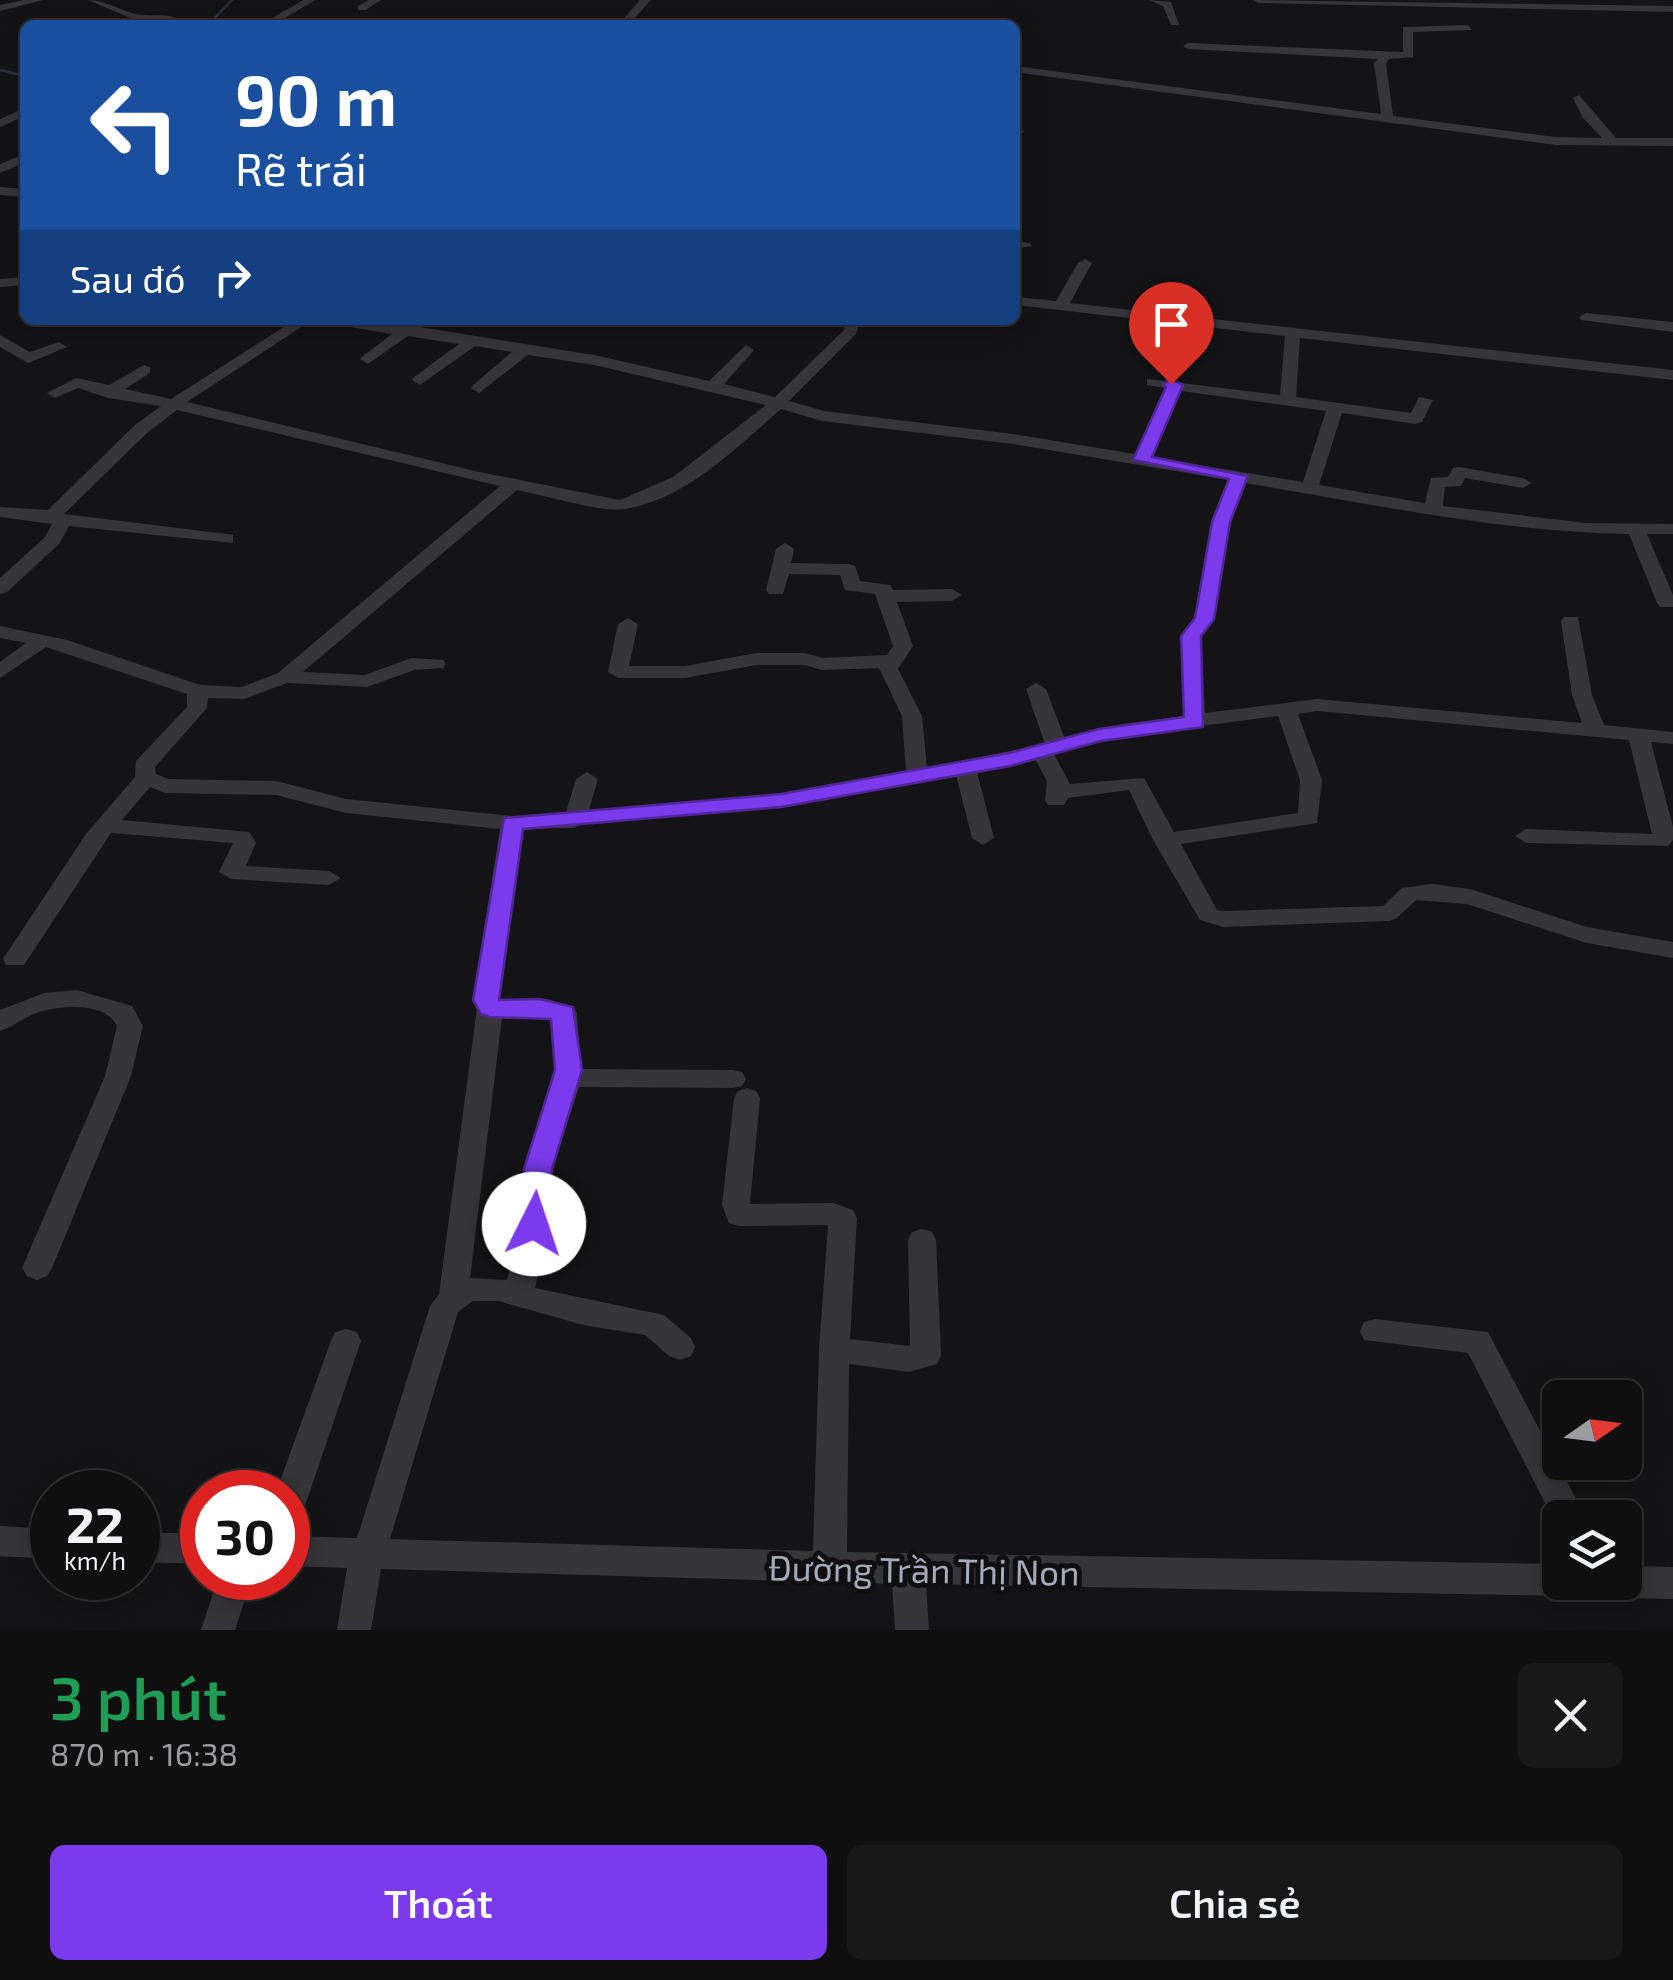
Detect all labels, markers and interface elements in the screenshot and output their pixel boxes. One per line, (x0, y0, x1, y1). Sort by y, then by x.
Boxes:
text: 90 m (235, 56, 397, 140)
icon: left (70, 60, 200, 190)
text: Rẽ trái (235, 141, 367, 195)
icon: right (205, 250, 260, 305)
text: Sau đó (70, 255, 185, 301)
pin (1129, 282, 1214, 385)
icon: arrive (1144, 297, 1199, 352)
position arrow (482, 1172, 586, 1276)
north arrow (1542, 1380, 1642, 1480)
map controls (1542, 1380, 1642, 1600)
speed limit sign: 30 (180, 1470, 310, 1600)
text: 22 (66, 1493, 124, 1553)
button: layers (1542, 1500, 1642, 1600)
text: km/h (64, 1545, 126, 1575)
street label: Đường Trần Thị Non (768, 1545, 1080, 1593)
text: 3 phút (50, 1660, 227, 1732)
button: close (1518, 1663, 1623, 1768)
text: 870 m · 16:38 (50, 1734, 238, 1772)
button: Thoát (50, 1845, 827, 1960)
button: Chia sẻ (847, 1845, 1623, 1960)

